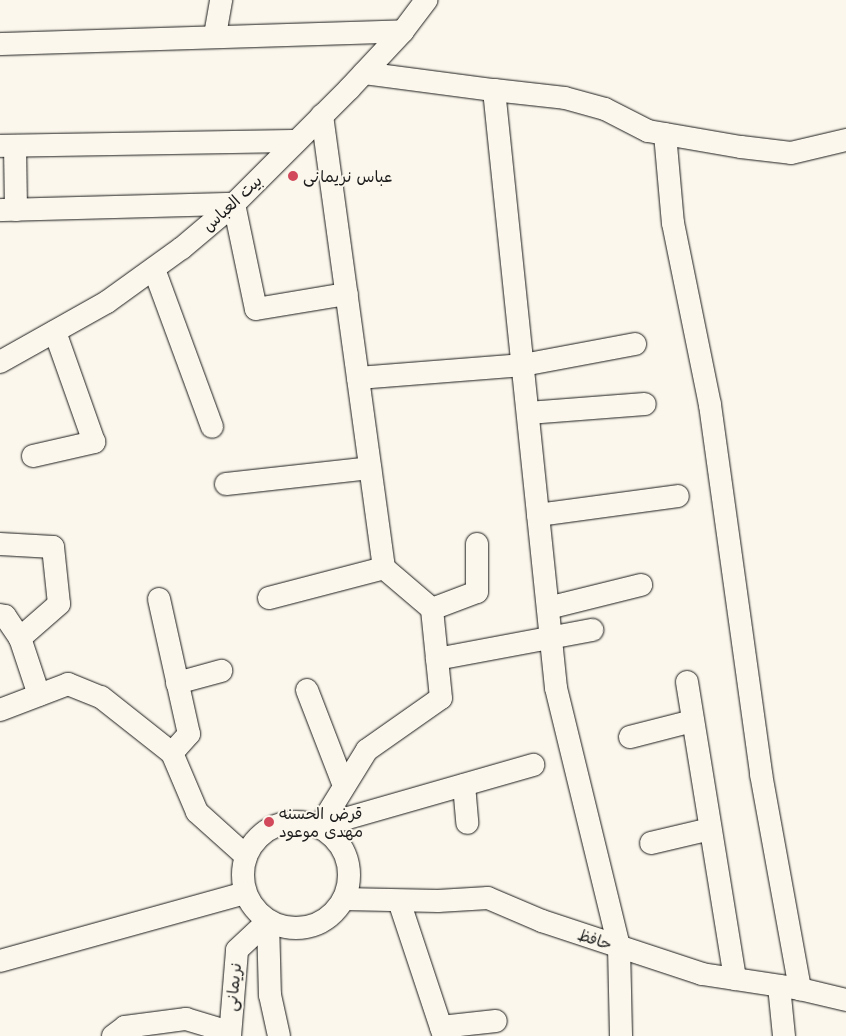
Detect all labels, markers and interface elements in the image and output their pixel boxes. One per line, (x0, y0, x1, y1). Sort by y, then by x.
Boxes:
place label: عباس نریمانی (303, 166, 392, 186)
marker: عباس نریمانی (287, 170, 299, 182)
street label: بیت العباس (198, 171, 266, 235)
place label: قرض الحسنه مهدی موعود (279, 803, 363, 841)
marker: قرض الحسنه مهدی موعود (263, 816, 275, 828)
street label: حافظ (575, 924, 615, 954)
street label: نریمانی (221, 962, 245, 1012)

